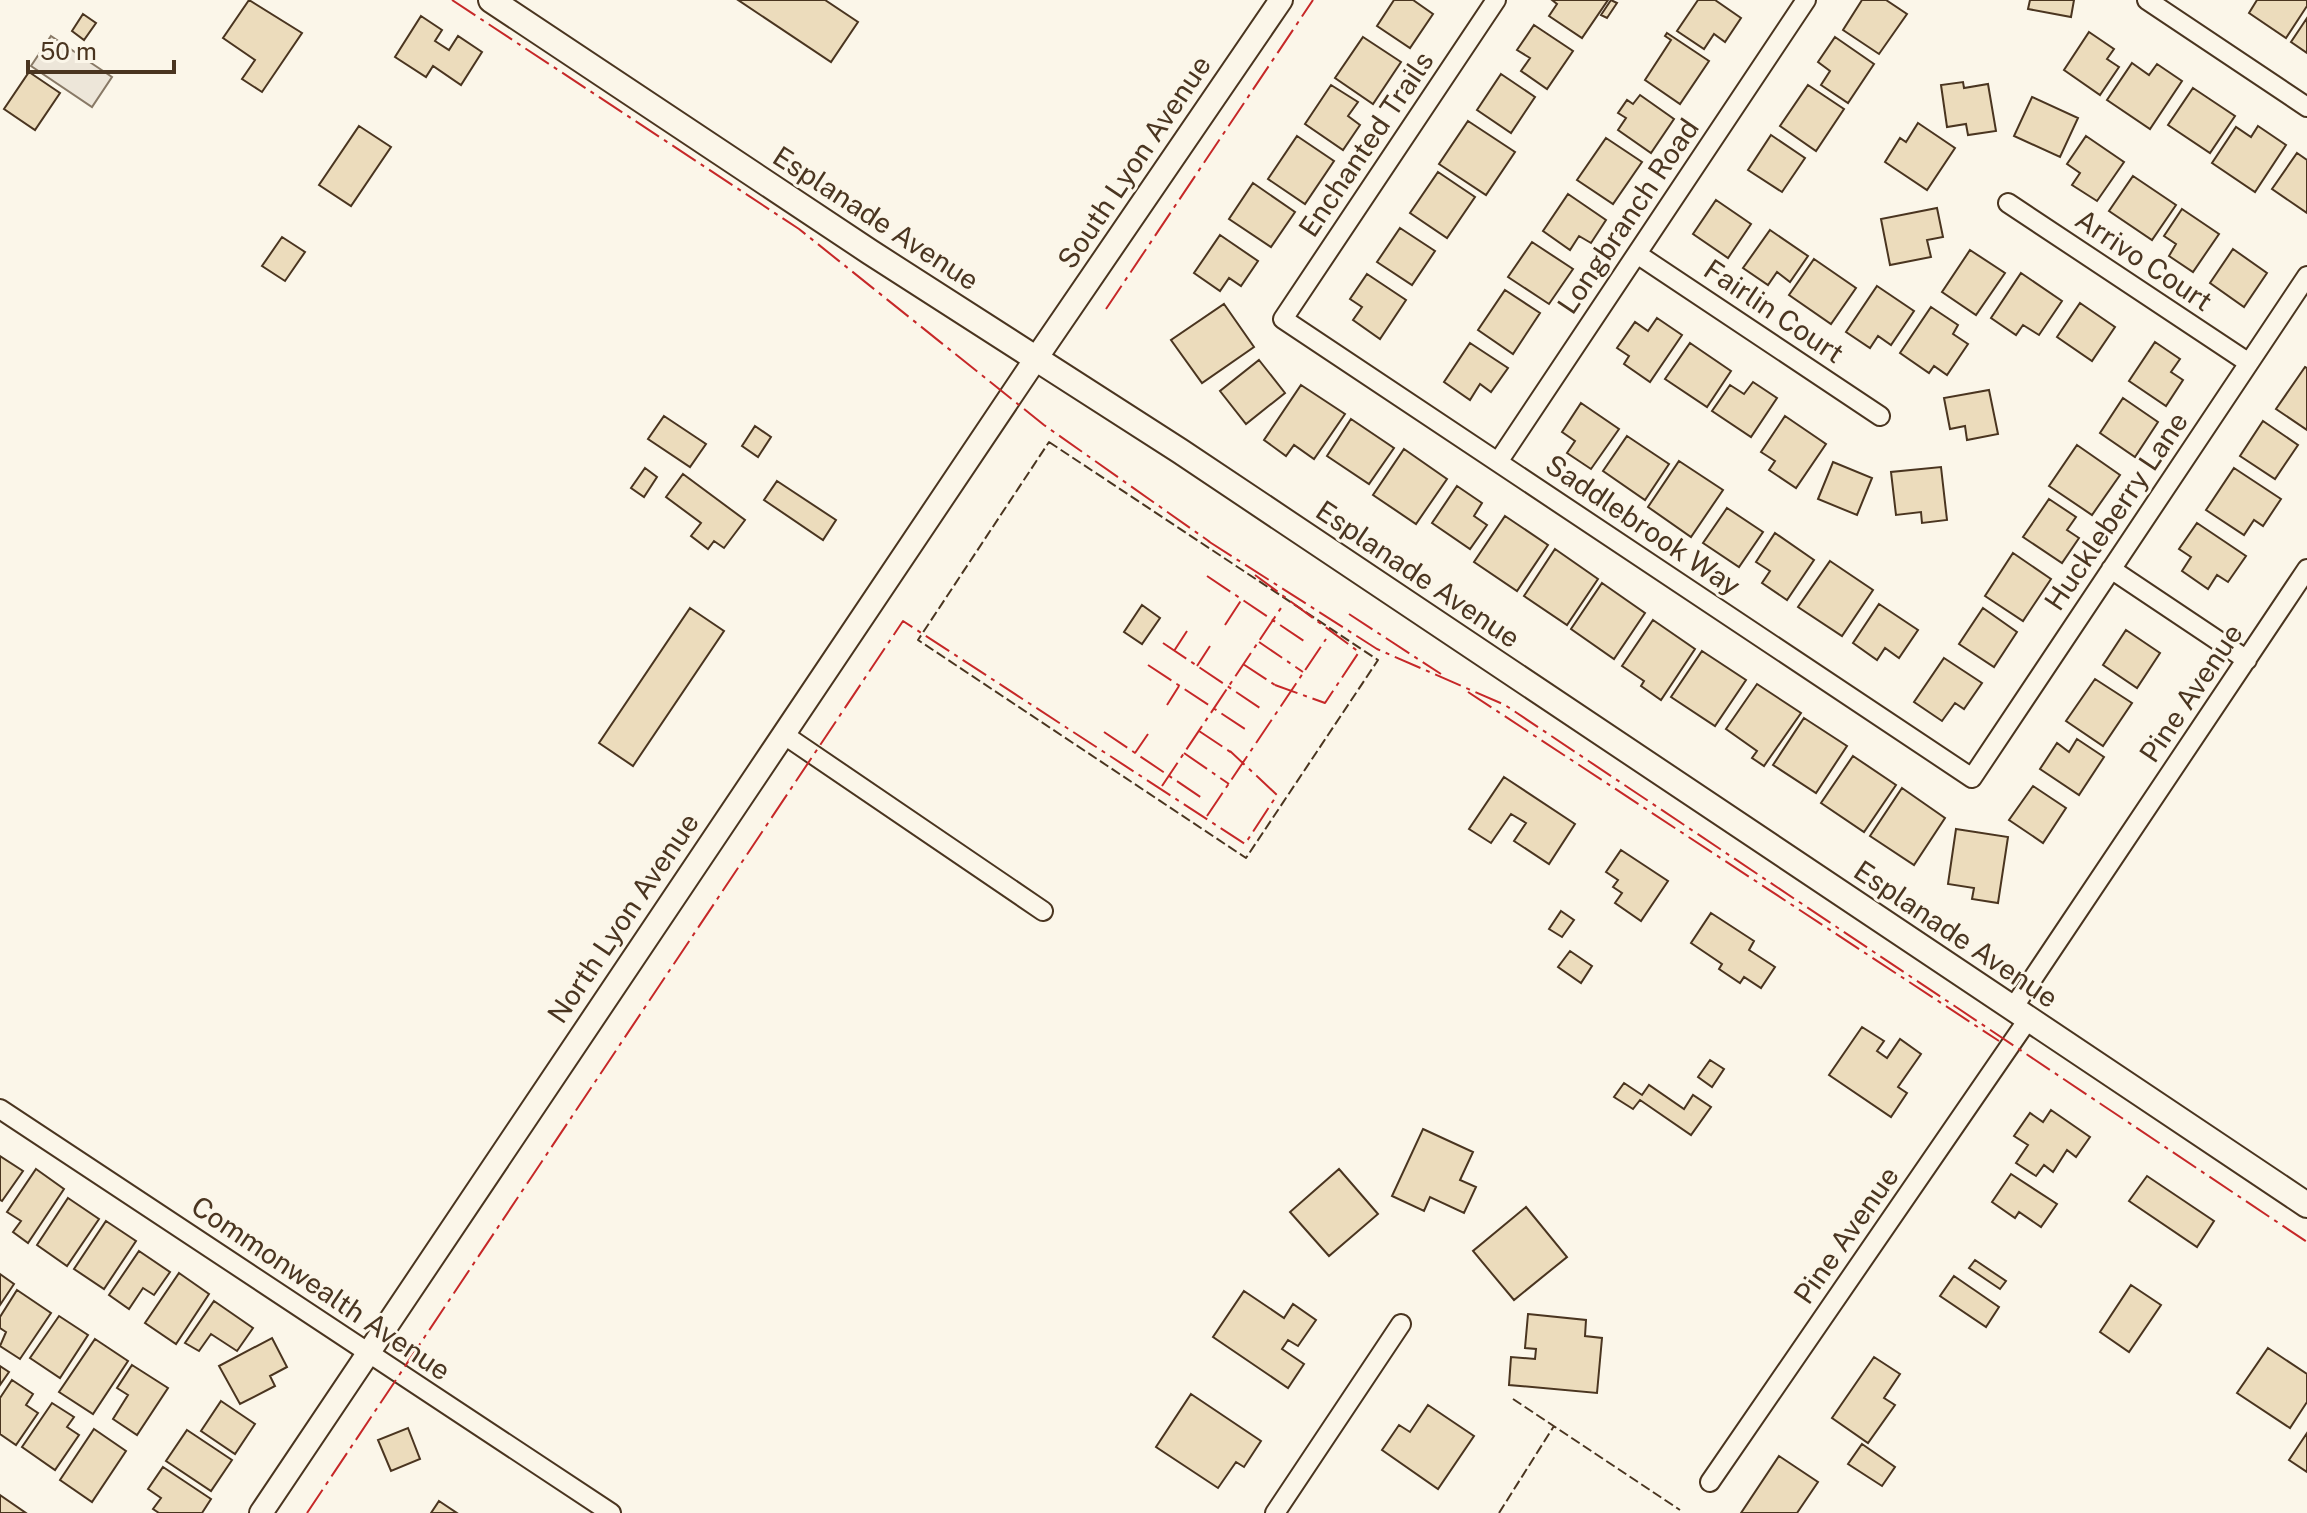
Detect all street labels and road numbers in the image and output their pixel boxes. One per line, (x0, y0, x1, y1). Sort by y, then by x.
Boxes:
street label: Enchanted Trails (1291, 45, 1440, 243)
street label: South Lyon Avenue (1050, 49, 1217, 274)
street label: Longbranch Road (1550, 112, 1705, 320)
street label: Esplanade Avenue (767, 139, 985, 296)
street label: Arrivo Court (2070, 202, 2219, 317)
street label: Fairlin Court (1698, 252, 1850, 369)
street label: Huckleberry Lane (2037, 405, 2194, 616)
street label: Saddlebrook Way (1540, 447, 1747, 602)
street label: Esplanade Avenue (1310, 493, 1526, 654)
street label: Pine Avenue (2132, 617, 2249, 768)
street label: North Lyon Avenue (540, 807, 705, 1029)
street label: Esplanade Avenue (1848, 853, 2064, 1014)
street label: Pine Avenue (1786, 1160, 1905, 1310)
street label: Commonwealth Avenue (186, 1189, 457, 1387)

